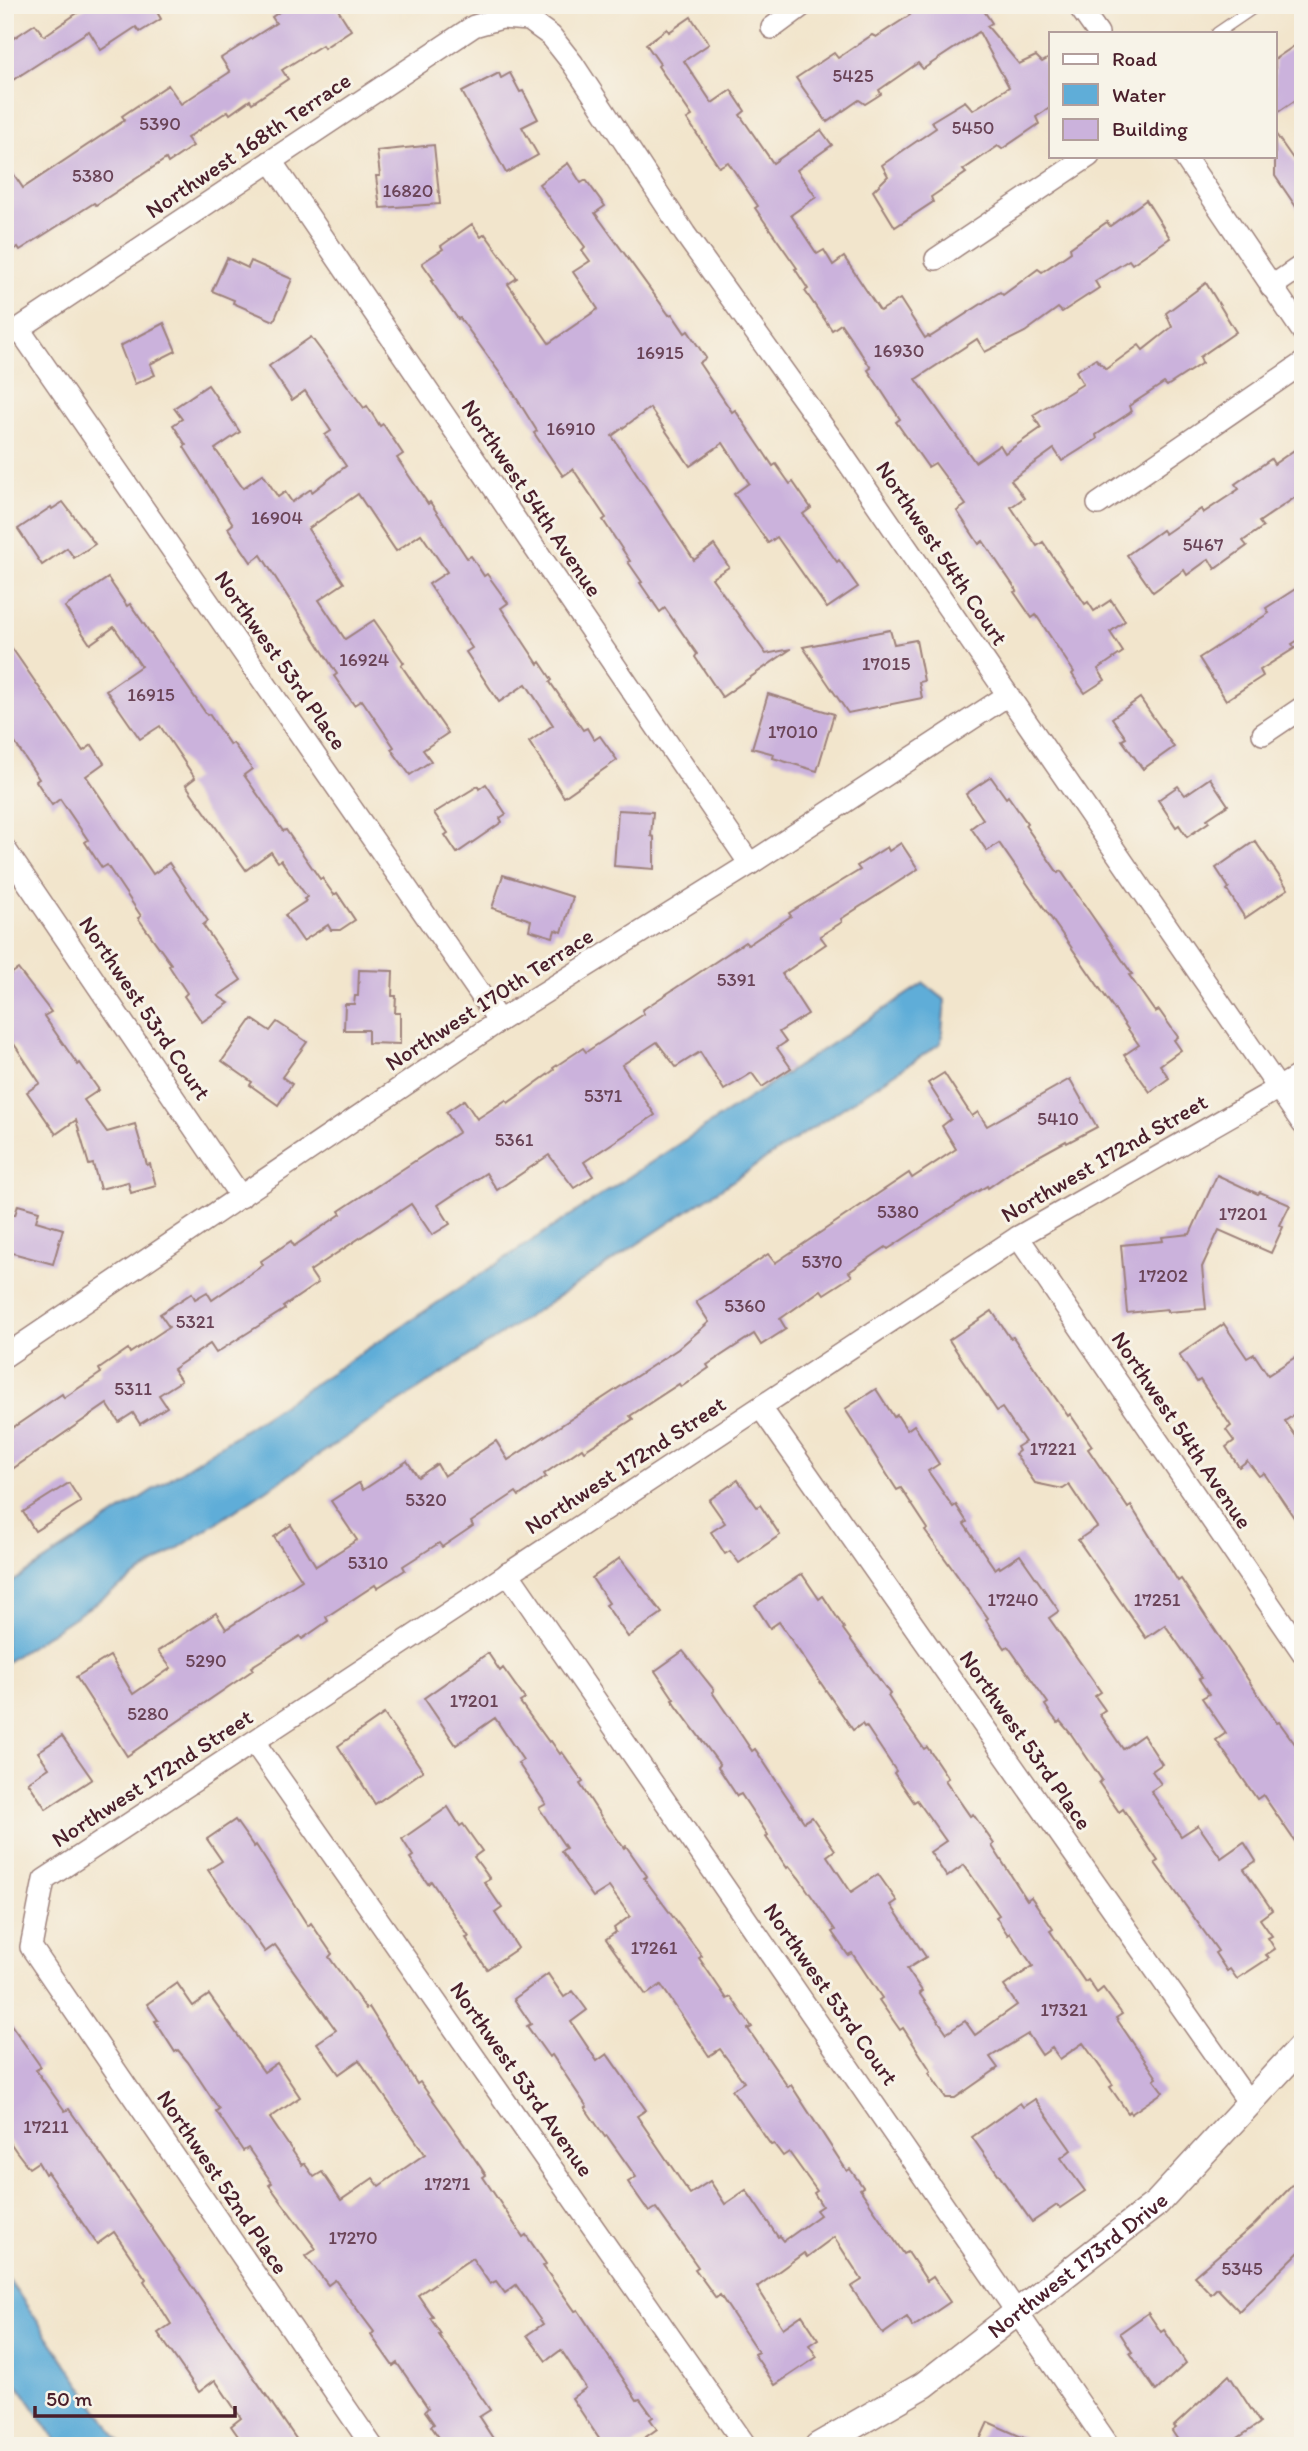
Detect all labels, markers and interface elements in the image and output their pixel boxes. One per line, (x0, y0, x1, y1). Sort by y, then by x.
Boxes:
legend (1049, 32, 1276, 158)
text: Road (1112, 46, 1158, 71)
house number: 5425 (832, 64, 874, 87)
street label: Northwest 168th Terrace (140, 66, 356, 224)
text: Water (1112, 82, 1166, 107)
house number: 5390 (139, 112, 181, 135)
house number: 5450 (951, 116, 995, 139)
text: Building (1112, 116, 1188, 141)
house number: 5380 (72, 164, 114, 187)
house number: 16820 (383, 179, 433, 202)
house number: 16930 (874, 339, 924, 362)
house number: 16915 (636, 341, 684, 364)
street label: Northwest 54th Avenue (455, 394, 609, 602)
house number: 16910 (546, 417, 596, 440)
street label: Northwest 54th Court (870, 456, 1014, 650)
house number: 16904 (251, 506, 303, 529)
house number: 5467 (1183, 533, 1223, 556)
street label: Northwest 53rd Place (209, 565, 353, 755)
house number: 16924 (339, 648, 389, 671)
house number: 17015 (862, 652, 910, 675)
house number: 16915 (127, 683, 175, 706)
house number: 17010 (768, 720, 818, 743)
street label: Northwest 53rd Court (73, 911, 217, 1105)
street label: Northwest 170th Terrace (380, 921, 598, 1077)
house number: 5391 (716, 968, 756, 991)
house number: 5371 (584, 1084, 622, 1107)
street label: Northwest 172nd Street (996, 1087, 1213, 1229)
house number: 5410 (1037, 1107, 1079, 1130)
house number: 5361 (494, 1128, 534, 1151)
house number: 5380 (877, 1200, 919, 1223)
house number: 17201 (1219, 1202, 1268, 1225)
house number: 5370 (801, 1250, 843, 1273)
house number: 17202 (1138, 1264, 1188, 1287)
house number: 5360 (724, 1294, 766, 1317)
house number: 5321 (175, 1310, 215, 1333)
street label: Northwest 54th Avenue (1105, 1326, 1259, 1534)
house number: 5311 (114, 1377, 152, 1400)
street label: Northwest 172nd Street (519, 1389, 731, 1540)
house number: 17221 (1029, 1437, 1077, 1460)
house number: 5320 (405, 1488, 447, 1511)
house number: 5310 (348, 1551, 388, 1574)
house number: 17240 (987, 1588, 1039, 1611)
house number: 17251 (1133, 1588, 1181, 1611)
street label: Northwest 53rd Place (954, 1645, 1098, 1835)
house number: 5290 (185, 1649, 227, 1672)
house number: 17201 (450, 1689, 499, 1712)
street label: Northwest 172nd Street (46, 1702, 258, 1853)
house number: 5280 (127, 1702, 169, 1725)
street label: Northwest 53rd Court (758, 1897, 904, 2091)
house number: 17261 (630, 1936, 678, 1959)
street label: Northwest 53rd Avenue (444, 1976, 600, 2182)
house number: 17321 (1040, 1998, 1088, 2021)
street label: Northwest 52nd Place (151, 2085, 295, 2279)
house number: 17211 (23, 2115, 69, 2138)
house number: 17271 (424, 2172, 470, 2195)
street label: Northwest 173rd Drive (982, 2186, 1174, 2344)
house number: 17270 (328, 2226, 378, 2249)
house number: 5345 (1221, 2257, 1263, 2280)
scale bar (35, 2374, 234, 2418)
text: 50 m (46, 2386, 93, 2411)

